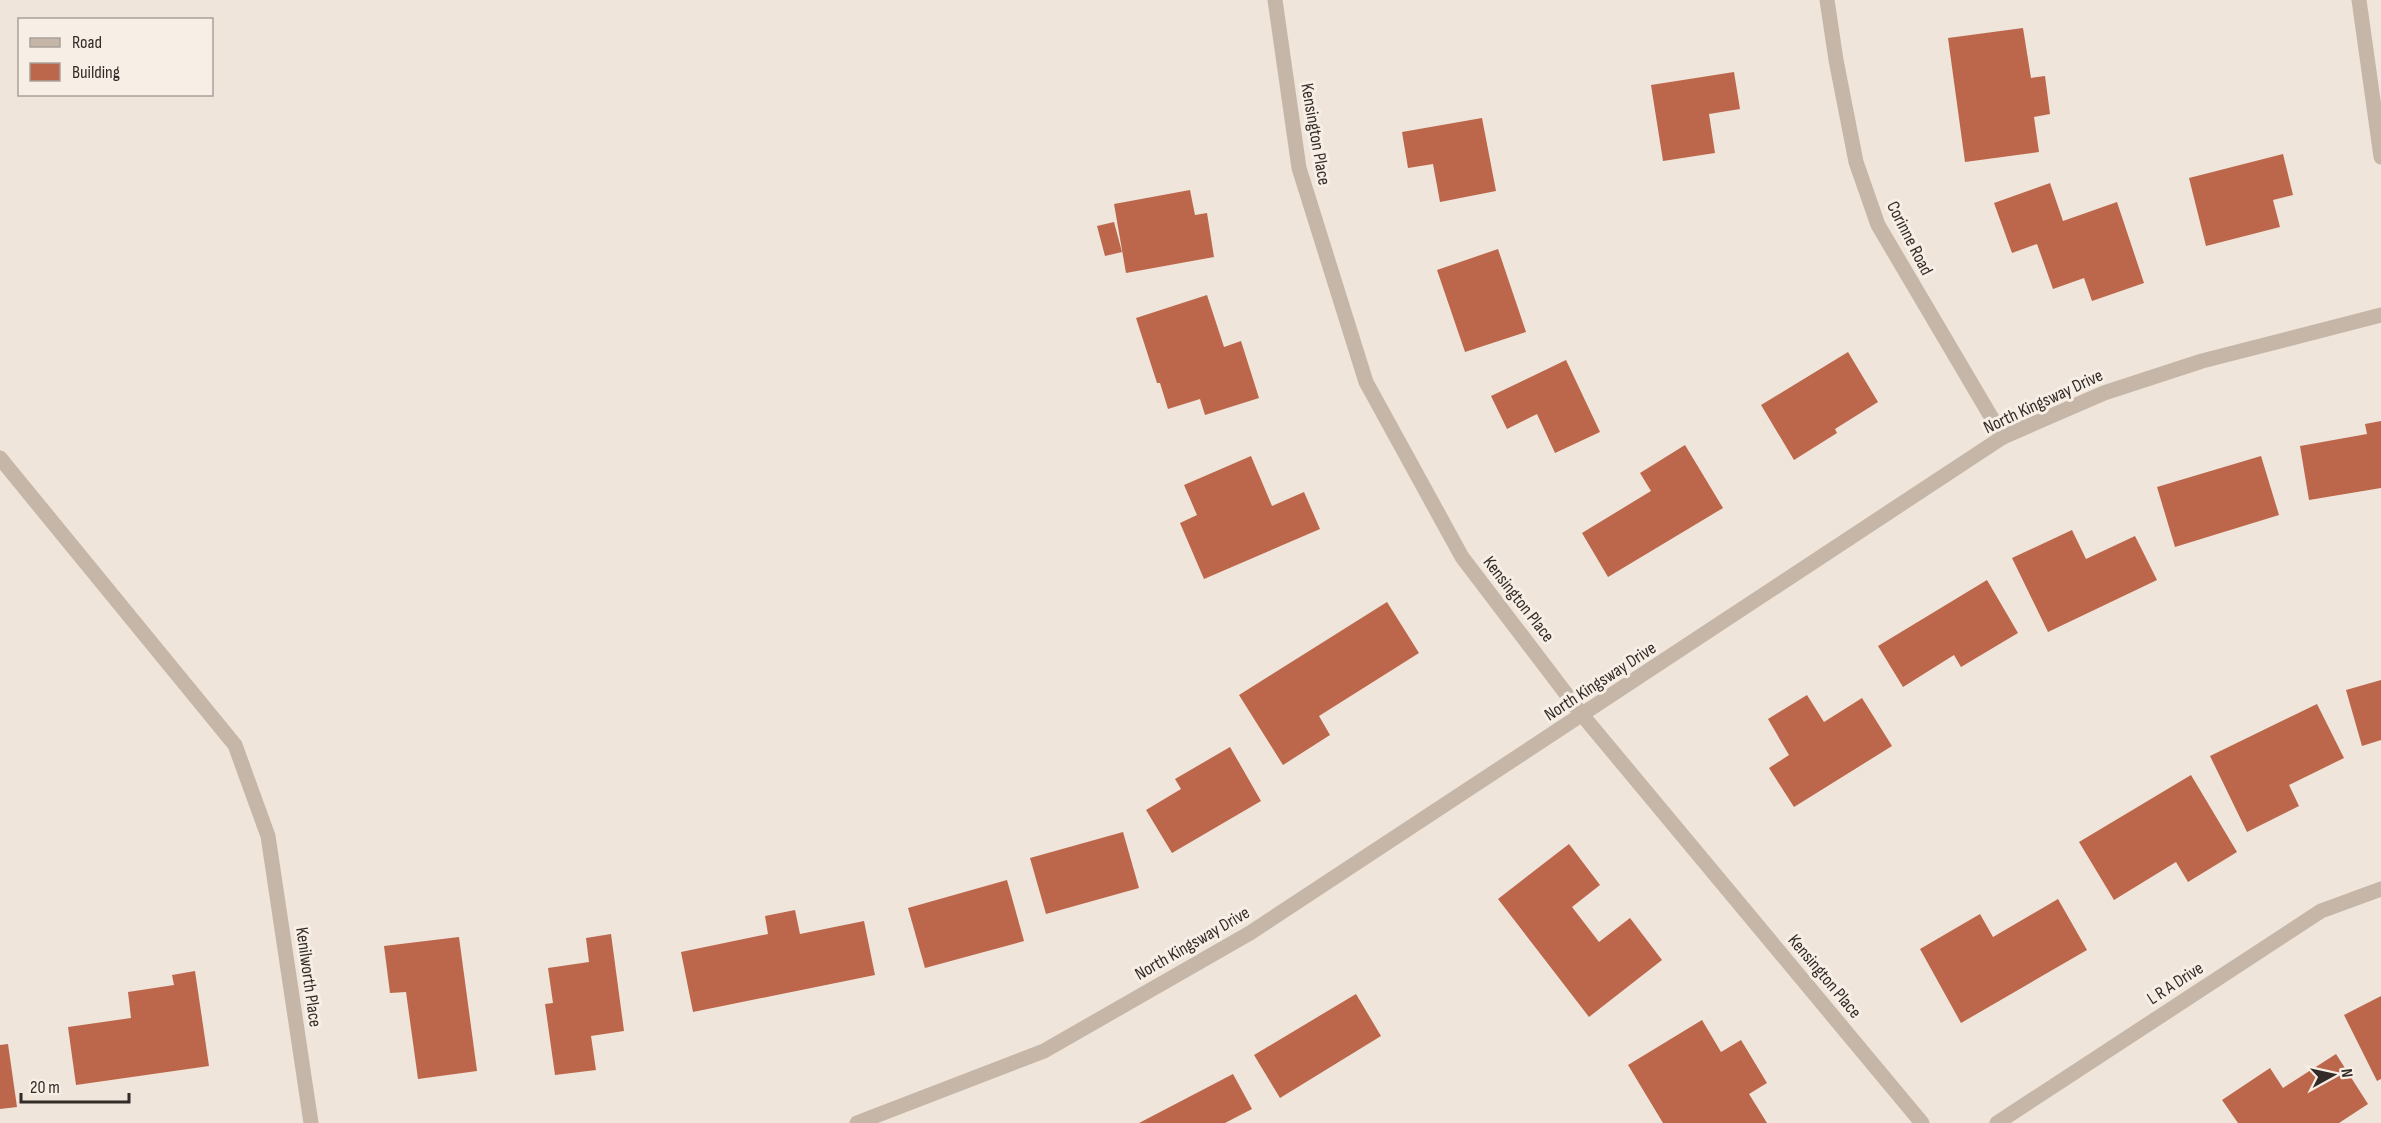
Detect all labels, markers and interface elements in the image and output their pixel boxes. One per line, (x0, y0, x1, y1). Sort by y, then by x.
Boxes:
legend (18, 18, 213, 96)
text: Road (72, 32, 102, 53)
text: Building (72, 62, 120, 83)
street label: Kensington Place (1296, 82, 1335, 187)
street label: Corinne Road (1882, 198, 1937, 279)
street label: North Kingsway Drive (1980, 365, 2106, 438)
street label: Kensington Place (1479, 552, 1559, 646)
street label: North Kingsway Drive (1540, 638, 1660, 725)
street label: North Kingsway Drive (1131, 902, 1253, 985)
street label: Kenilworth Place (291, 926, 326, 1028)
street label: Kensington Place (1783, 930, 1866, 1023)
street label: L R A Drive (2143, 958, 2207, 1009)
north arrow (2303, 1045, 2363, 1105)
scale bar (21, 1066, 129, 1104)
text: N (2336, 1068, 2356, 1079)
text: 20 m (30, 1077, 60, 1098)

